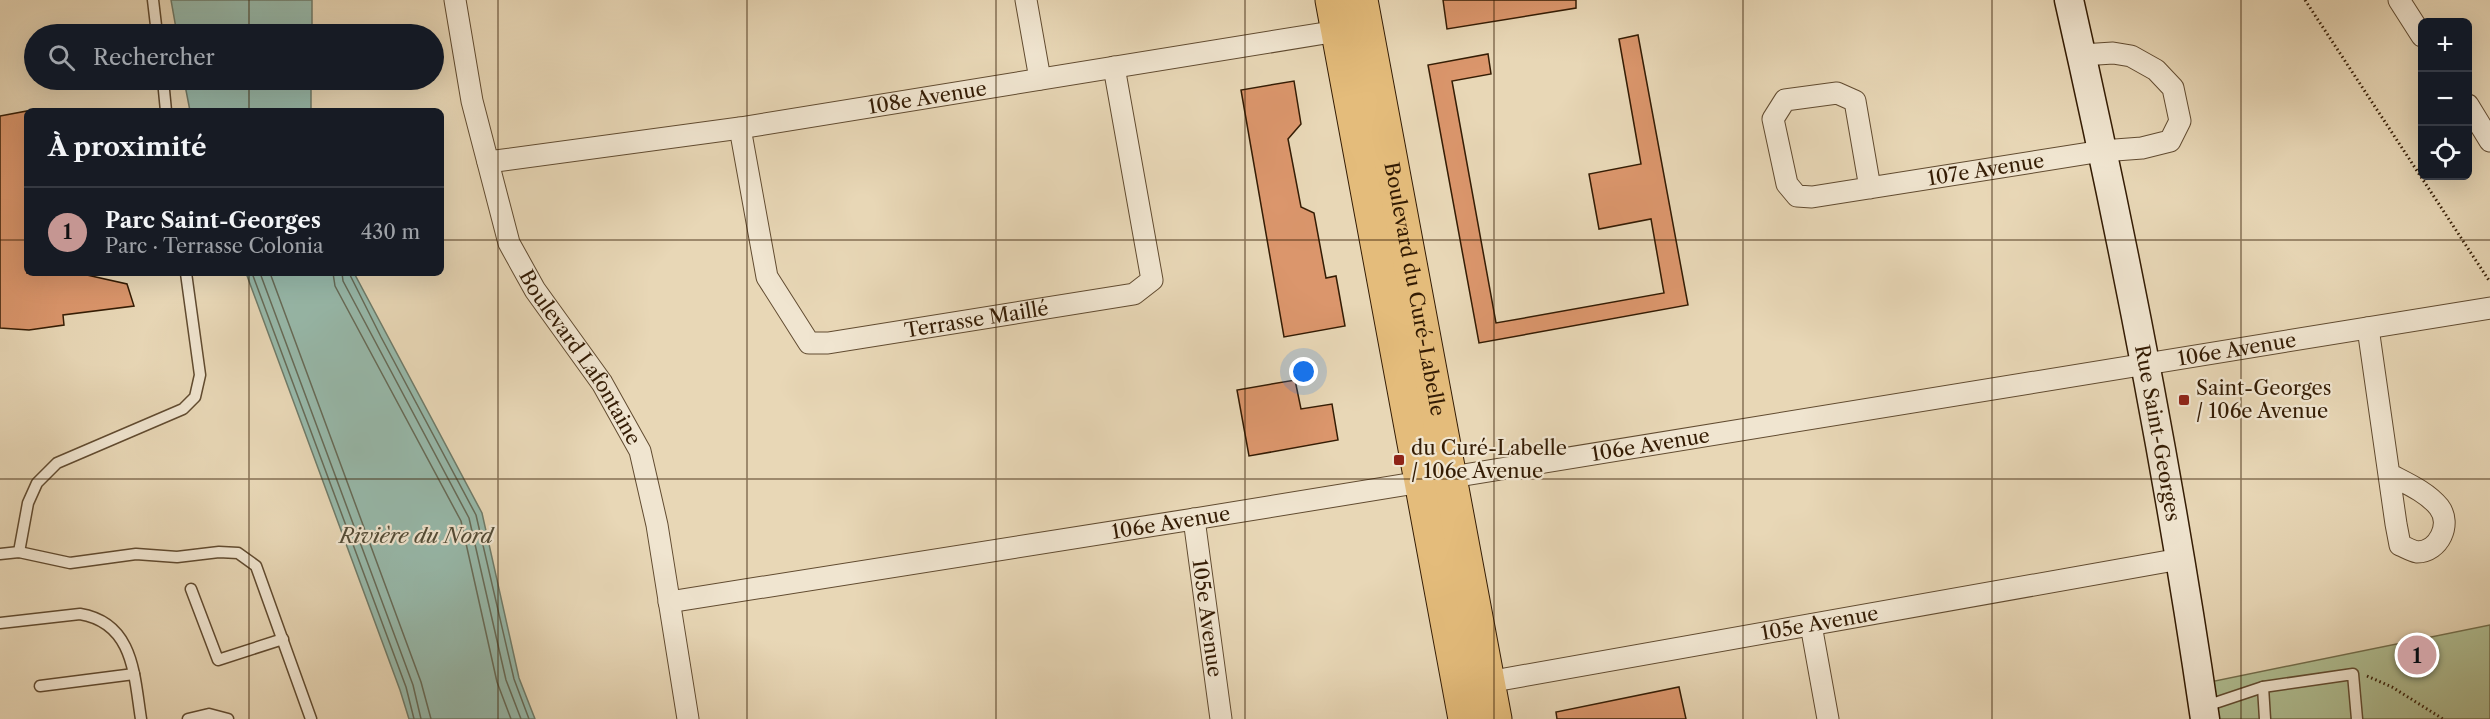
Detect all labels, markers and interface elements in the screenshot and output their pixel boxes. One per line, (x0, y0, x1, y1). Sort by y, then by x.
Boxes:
map controls (2418, 18, 2472, 180)
button: + (2418, 18, 2472, 72)
search box (24, 24, 444, 90)
icon: search (45, 41, 78, 74)
text: Rechercher (93, 44, 215, 71)
button: − (2418, 72, 2472, 126)
street label: 108e Avenue (866, 76, 988, 119)
button: locate (2418, 126, 2472, 180)
text: À proximité (48, 131, 207, 163)
street label: 107e Avenue (1926, 148, 2046, 191)
street label: Boulevard du Curé-Labelle (1379, 160, 1450, 418)
text: Parc Saint-Georges (105, 207, 321, 234)
text: 1 (63, 220, 72, 244)
text: 430 m (361, 220, 420, 244)
text: Parc · Terrasse Colonia (105, 234, 323, 258)
street label: Boulevard Lafontaine (514, 266, 646, 449)
street label: Terrasse Maillé (903, 296, 1050, 343)
street label: 106e Avenue (2176, 328, 2298, 371)
street label: Rue Saint-Georges (2130, 343, 2185, 523)
your location (1289, 357, 1318, 386)
place label: Saint-Georges / 106e Avenue (2196, 376, 2332, 423)
marker: Saint-Georges / 106e Avenue (2177, 393, 2191, 407)
street label: 106e Avenue (1589, 423, 1711, 466)
place label: du Curé-Labelle / 106e Avenue (1411, 436, 1567, 483)
marker: du Curé-Labelle / 106e Avenue (1392, 453, 1406, 467)
street label: 106e Avenue (1110, 501, 1232, 544)
water label: Rivière du Nord (337, 523, 495, 548)
street label: 105e Avenue (1188, 558, 1227, 679)
street label: 105e Avenue (1759, 601, 1880, 645)
pin: 1 (2398, 632, 2436, 678)

